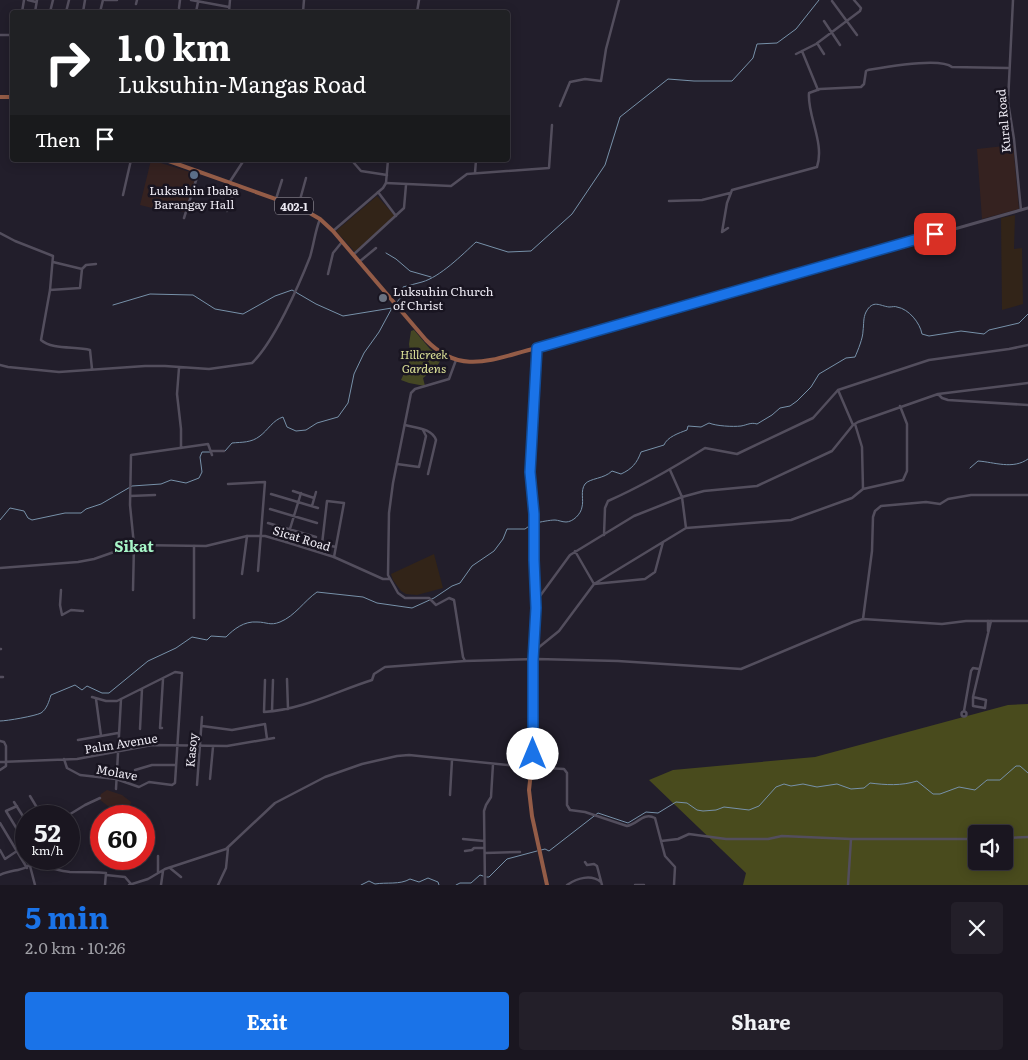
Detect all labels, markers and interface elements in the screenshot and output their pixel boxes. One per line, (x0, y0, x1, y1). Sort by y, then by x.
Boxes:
text: 1.0 km (118, 20, 231, 72)
icon: right (35, 30, 100, 95)
text: Luksuhin-Mangas Road (118, 67, 366, 100)
street label: Kural Road (991, 88, 1015, 154)
text: Then (35, 125, 81, 153)
icon: arrive (91, 125, 119, 153)
marker: Luksuhin Ibaba Barangay Hall (188, 169, 200, 181)
place label: Luksuhin Ibaba Barangay Hall (149, 181, 239, 213)
road number: 402-1 (275, 198, 313, 215)
pin (914, 213, 956, 255)
icon: arrive (921, 220, 949, 248)
place label: Luksuhin Church of Christ (393, 282, 494, 314)
marker: Luksuhin Church of Christ (377, 292, 389, 304)
park label: Hillcreek Gardens (400, 345, 448, 377)
street label: Sicat Road (271, 521, 334, 556)
district label: Sikat (114, 534, 154, 557)
position arrow (506, 727, 558, 779)
street label: Palm Avenue (83, 728, 159, 758)
street label: Kasoy (180, 732, 202, 768)
street label: Molave (95, 760, 139, 784)
speed limit sign: 60 (90, 805, 155, 870)
text: 52 (34, 813, 61, 850)
map controls (968, 825, 1013, 870)
button: sound (968, 825, 1013, 870)
text: km/h (32, 841, 63, 859)
text: 5 min (25, 894, 109, 938)
button: close (951, 902, 1003, 954)
text: 2.0 km · 10:26 (25, 935, 125, 959)
button: Exit (25, 992, 509, 1050)
button: Share (519, 992, 1003, 1050)

